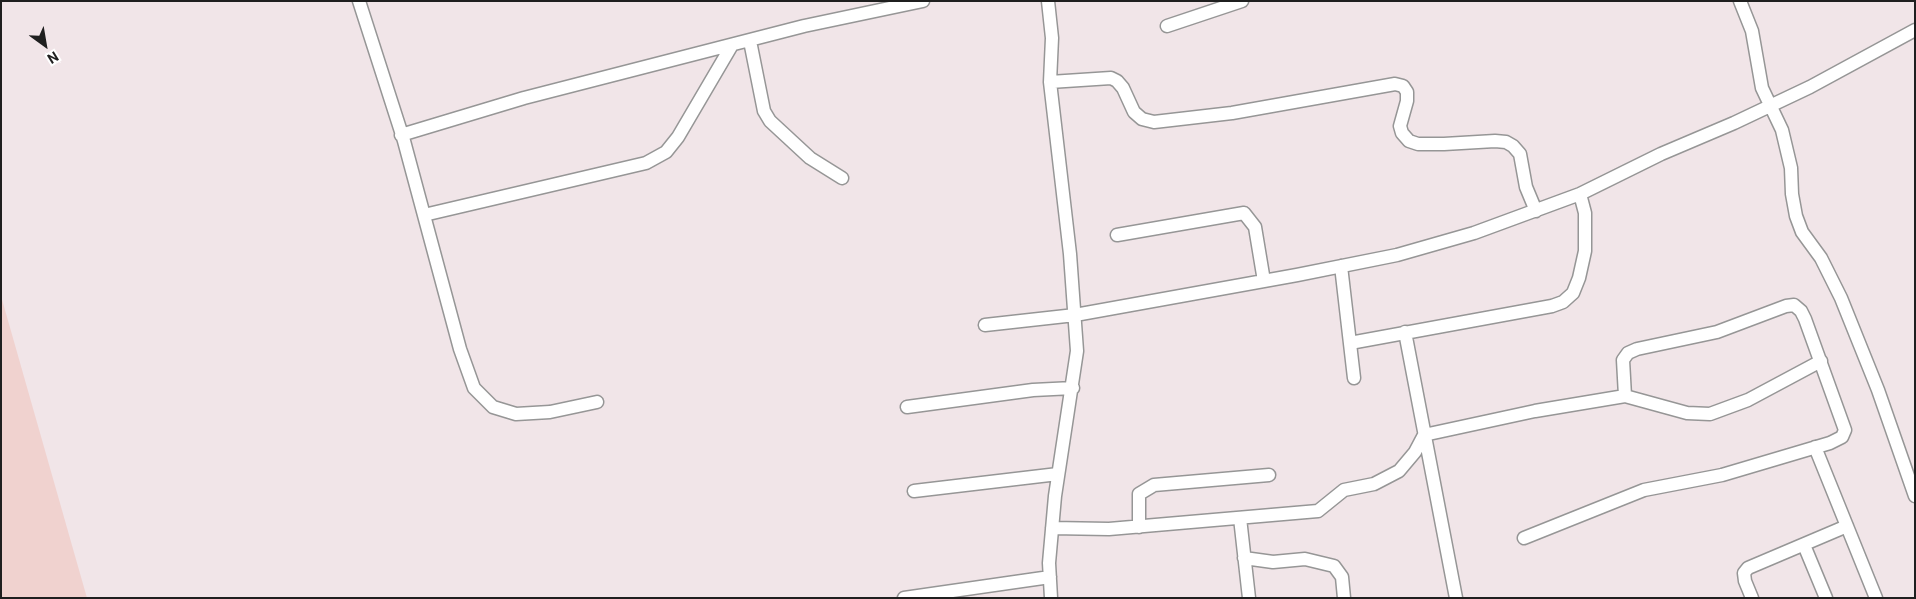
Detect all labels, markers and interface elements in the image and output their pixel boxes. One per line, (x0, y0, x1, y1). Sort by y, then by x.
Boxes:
north arrow (20, 20, 70, 70)
text: N (45, 48, 61, 67)

